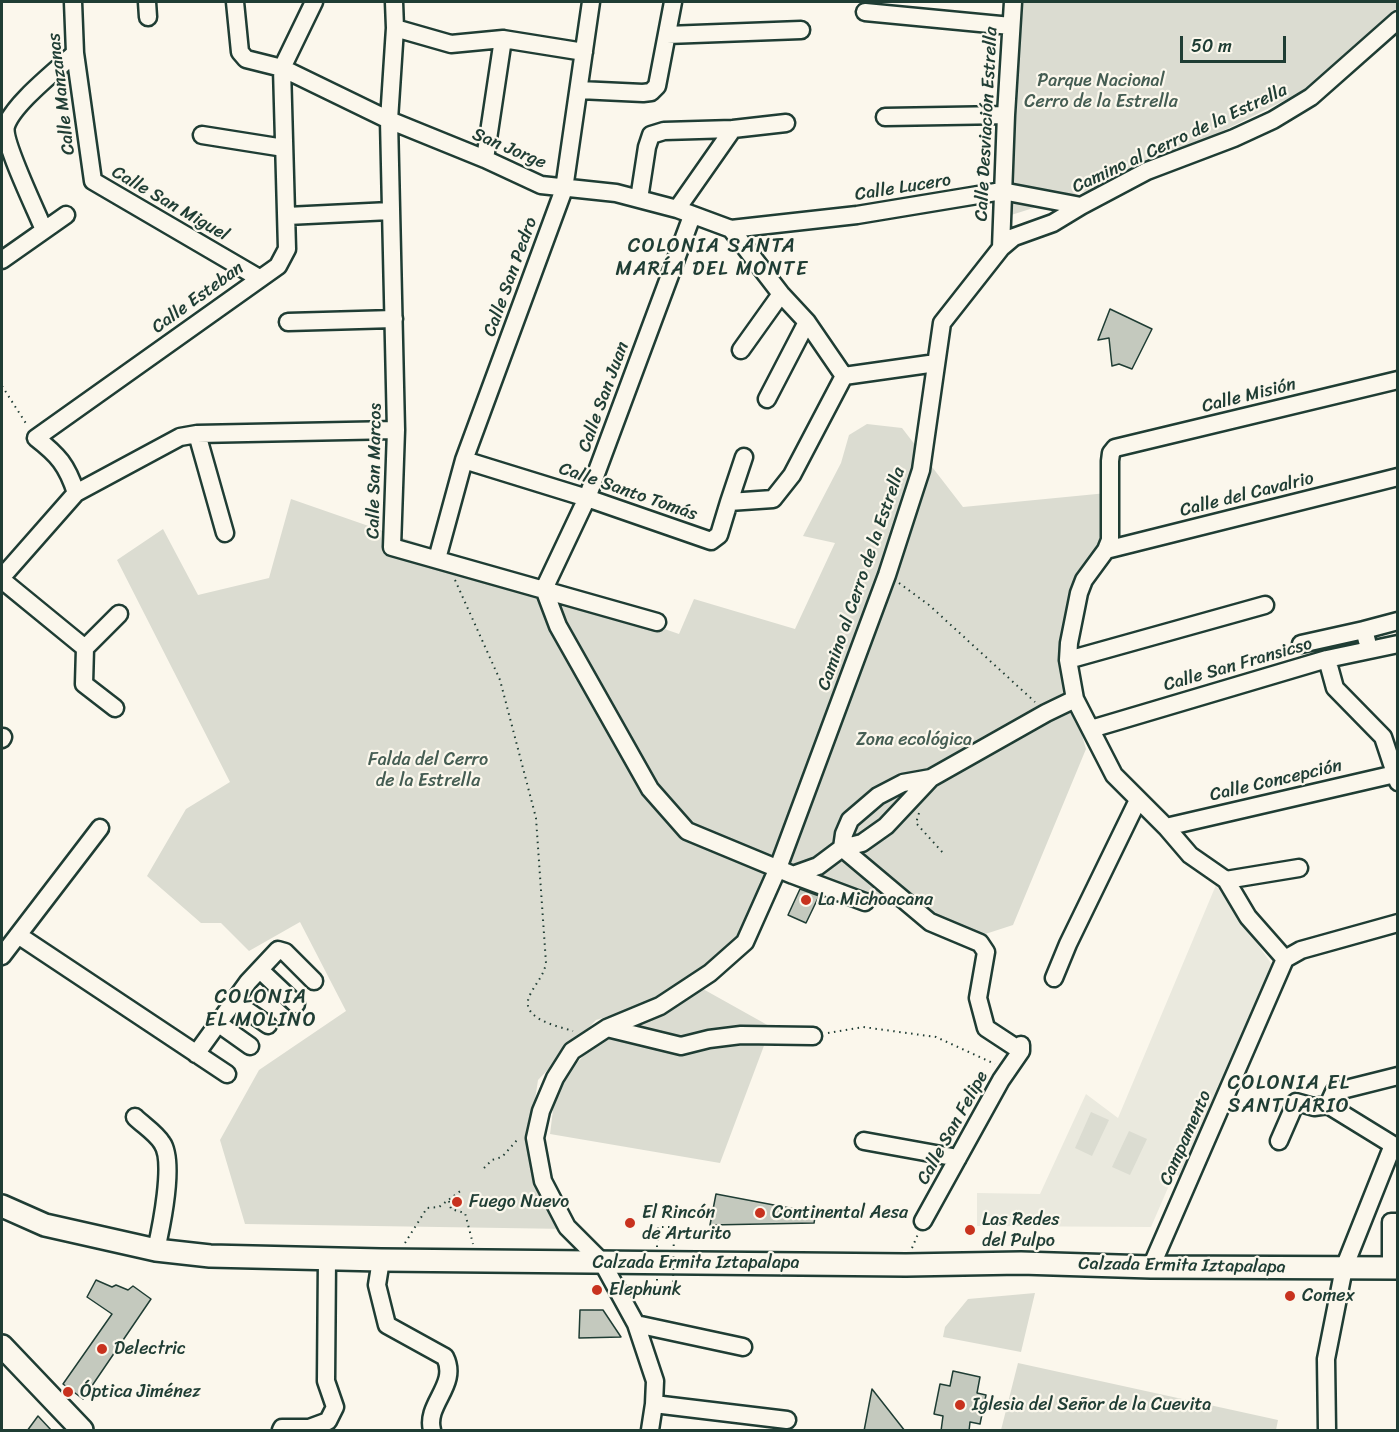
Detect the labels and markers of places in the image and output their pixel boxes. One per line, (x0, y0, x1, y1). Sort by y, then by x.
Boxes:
place label: La Michoacana (818, 889, 933, 911)
marker: La Michoacana (799, 893, 813, 907)
place label: Fuego Nuevo (469, 1191, 569, 1213)
marker: Fuego Nuevo (450, 1195, 464, 1209)
place label: El Rincón de Arturito (642, 1202, 731, 1244)
place label: Continental Aesa (772, 1202, 908, 1224)
marker: Continental Aesa (753, 1206, 767, 1220)
place label: Las Redes del Pulpo (982, 1209, 1060, 1252)
marker: El Rincón de Arturito (623, 1216, 637, 1230)
marker: Las Redes del Pulpo (963, 1223, 977, 1237)
place label: Elephunk (609, 1279, 681, 1301)
marker: Elephunk (590, 1283, 604, 1297)
place label: Comex (1302, 1285, 1355, 1307)
marker: Comex (1283, 1289, 1297, 1303)
place label: Delectric (114, 1338, 186, 1360)
marker: Delectric (95, 1342, 109, 1356)
place label: Óptica Jiménez (80, 1381, 201, 1403)
marker: Óptica Jiménez (61, 1385, 75, 1399)
place label: Iglesia del Señor de la Cuevita (972, 1394, 1211, 1416)
marker: Iglesia del Señor de la Cuevita (953, 1398, 967, 1412)

